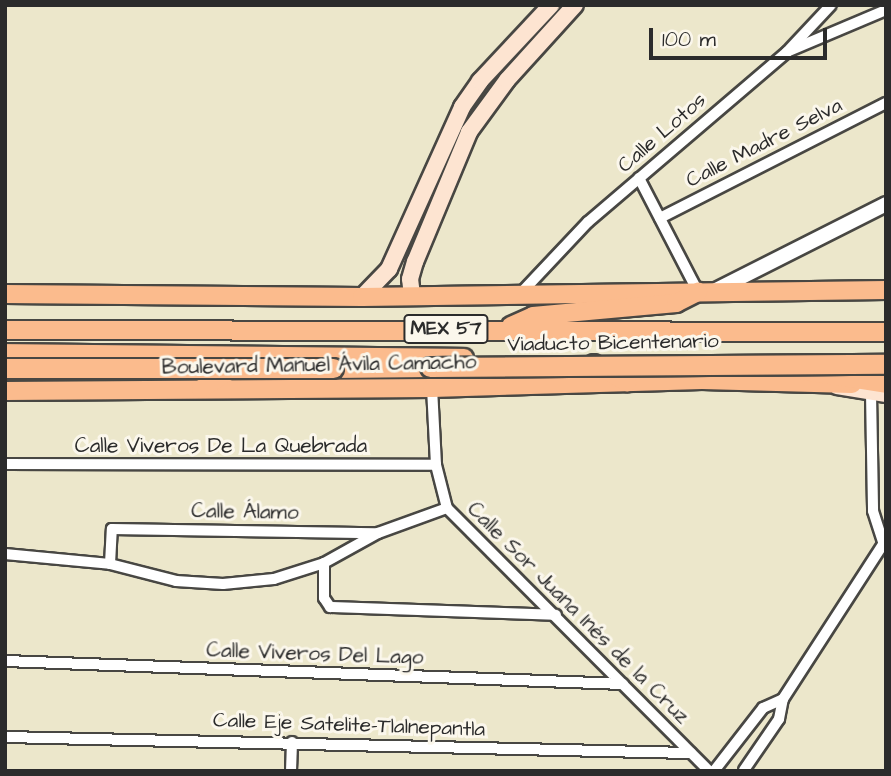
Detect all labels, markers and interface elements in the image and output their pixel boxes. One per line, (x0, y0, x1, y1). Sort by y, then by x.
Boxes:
scale bar (653, 14, 832, 58)
text: 100 m (662, 25, 716, 54)
street label: Calle Lotos (613, 88, 711, 178)
street label: Calle Madre Selva (682, 93, 846, 193)
road number: MEX 57 (402, 314, 490, 344)
street label: Viaducto Bicentenario (507, 329, 719, 357)
street label: Boulevard Manuel Ávila Camacho (161, 350, 477, 380)
street label: Calle Viveros De La Quebrada (75, 433, 367, 459)
street label: Calle Sor Juana Inés de la Cruz (462, 497, 694, 729)
street label: Calle Álamo (191, 498, 299, 526)
street label: Calle Viveros Del Lago (206, 638, 424, 670)
street label: Calle Eje Satelite-Tlalnepantla (212, 708, 486, 742)

